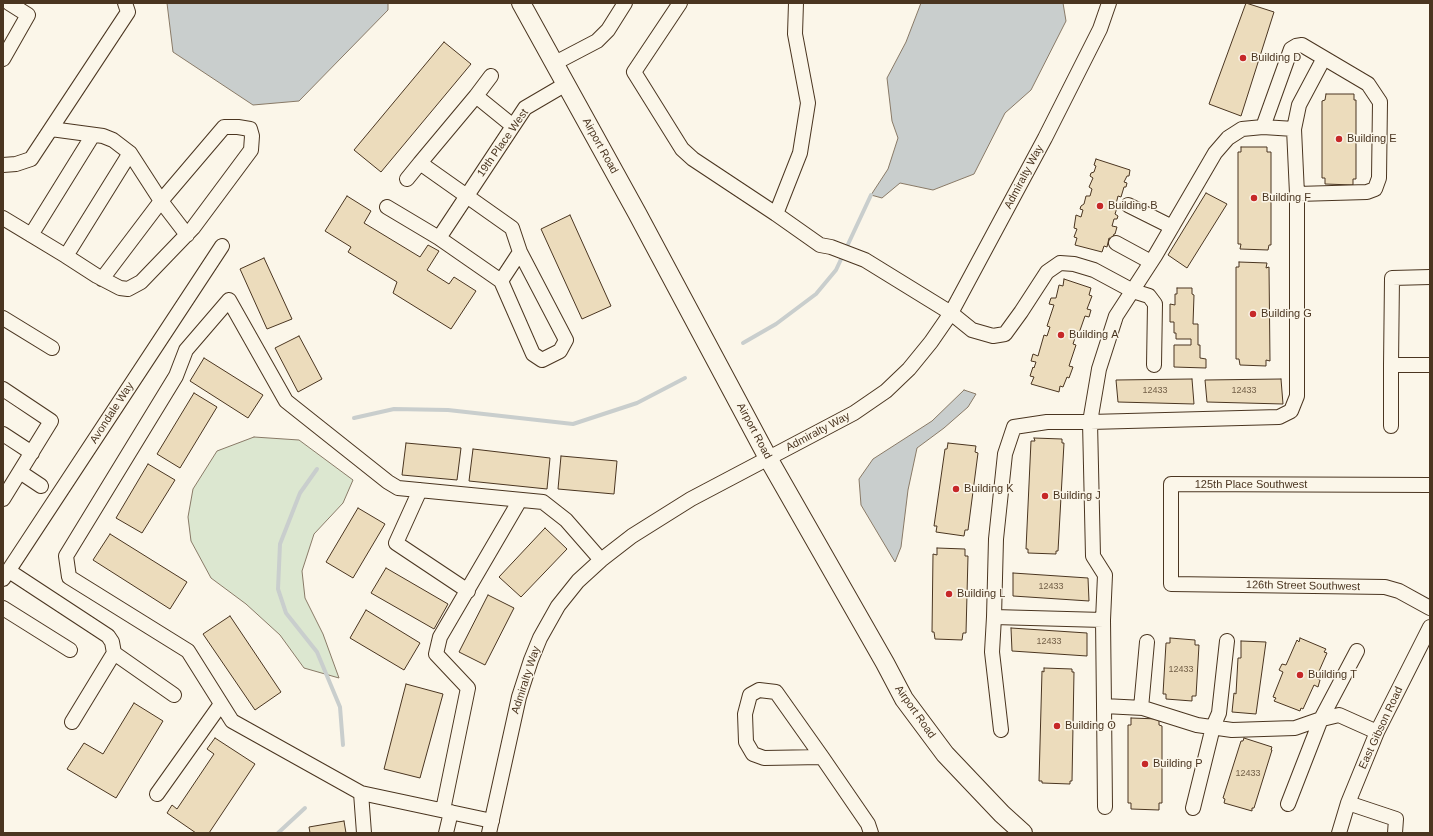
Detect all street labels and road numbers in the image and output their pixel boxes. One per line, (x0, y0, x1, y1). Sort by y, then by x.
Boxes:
street label: 19th Place West (475, 106, 531, 180)
street label: Airport Road (579, 116, 621, 176)
street label: Admiralty Way (1002, 143, 1046, 211)
street label: Avondale Way (87, 380, 137, 446)
street label: Airport Road (734, 401, 774, 461)
street label: Admiralty Way (784, 410, 852, 454)
street label: 125th Place Southwest (1195, 478, 1307, 492)
street label: 126th Street Southwest (1246, 578, 1360, 594)
street label: Admiralty Way (509, 644, 543, 716)
street label: Airport Road (892, 683, 938, 741)
street label: East Gibson Road (1356, 685, 1406, 771)

